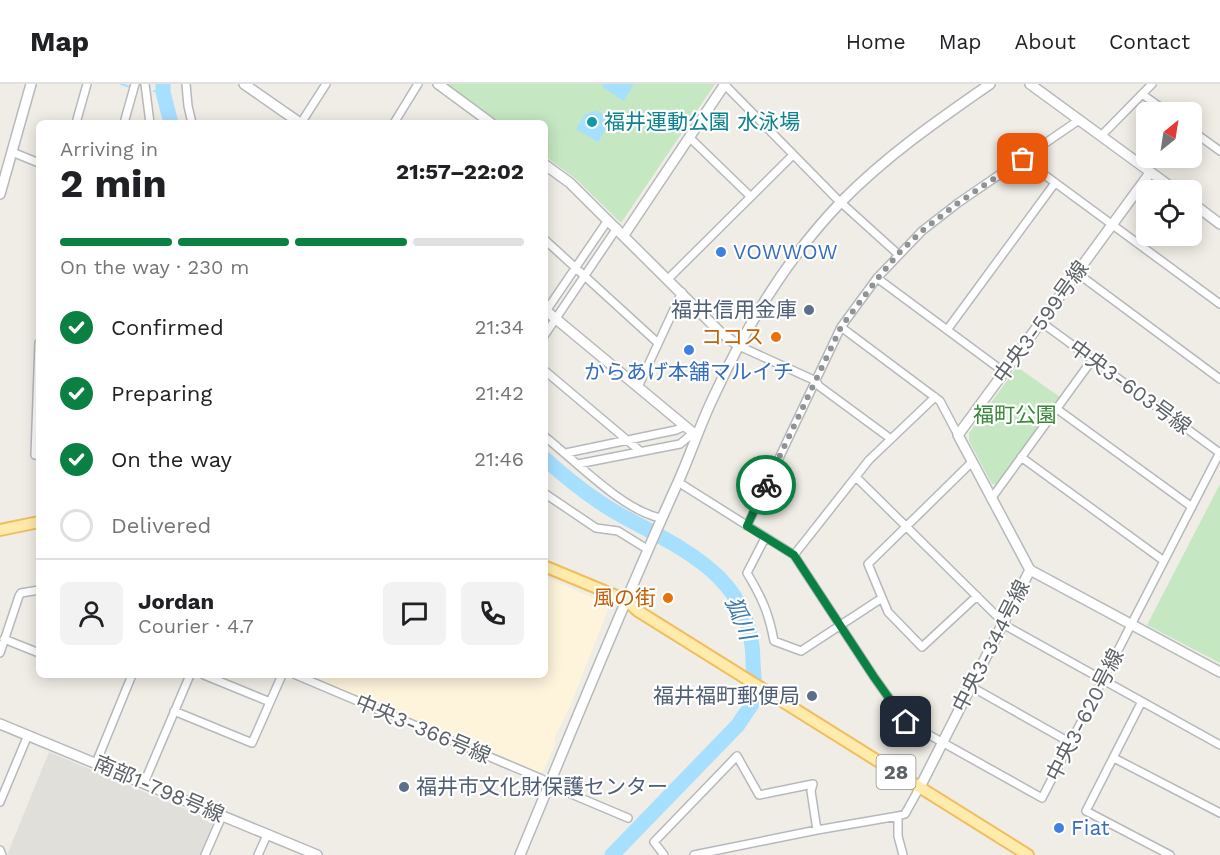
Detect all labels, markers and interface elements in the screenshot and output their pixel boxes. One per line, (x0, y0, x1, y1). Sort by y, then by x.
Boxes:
text: Map (30, 25, 89, 58)
text: Home (846, 29, 906, 54)
text: Map (939, 29, 982, 54)
text: About (1015, 29, 1076, 54)
text: Contact (1109, 29, 1190, 54)
north arrow (1136, 102, 1202, 168)
map controls (1136, 102, 1202, 246)
place label: 福井運動公園 水泳場 (604, 109, 800, 134)
marker: 福井運動公園 水泳場 (585, 115, 599, 129)
pin (997, 133, 1048, 184)
text: Arriving in (60, 137, 158, 161)
icon: bag (1006, 142, 1039, 175)
text: 21:57–22:02 (396, 159, 524, 184)
text: 2 min (60, 161, 167, 206)
button: locate (1136, 180, 1202, 246)
place label: VOWWOW (733, 239, 838, 264)
marker: VOWWOW (714, 245, 728, 259)
text: On the way · 230 m (60, 255, 249, 279)
street label: 中央3-599号線 (988, 256, 1093, 388)
place label: 福井信用金庫 (671, 297, 797, 322)
marker: 福井信用金庫 (802, 303, 816, 317)
icon: check (60, 311, 93, 344)
text: Confirmed (111, 315, 224, 340)
text: 21:34 (475, 315, 524, 339)
place label: ココス (701, 324, 764, 349)
marker: ココス (769, 330, 783, 344)
street label: 中央3-603号線 (1064, 334, 1196, 439)
marker: からあげ本舗マルイチ (682, 343, 696, 357)
place label: からあげ本舗マルイチ (584, 359, 794, 384)
icon: check (60, 377, 93, 410)
text: Preparing (111, 381, 212, 406)
text: 21:42 (475, 381, 524, 405)
park label: 福町公園 (973, 402, 1057, 427)
icon: check (60, 443, 93, 476)
text: On the way (111, 447, 232, 472)
text: 21:46 (474, 447, 524, 471)
courier (736, 455, 796, 515)
icon: bike (750, 469, 783, 502)
text: Delivered (111, 513, 211, 538)
street label: 中央3-344号線 (947, 576, 1035, 716)
button: person (60, 582, 123, 645)
button: chat (383, 582, 446, 645)
button: phone (461, 582, 524, 645)
place label: 風の街 (593, 585, 656, 610)
text: Jordan (138, 589, 214, 614)
marker: 風の街 (661, 591, 675, 605)
water label: 狐川 (721, 593, 761, 645)
text: Courier · 4.7 (138, 614, 254, 638)
street label: 中央3-620号線 (1040, 644, 1129, 785)
place label: 福井福町郵便局 (653, 683, 800, 708)
street label: 中央3-366号線 (352, 689, 495, 768)
marker: 福井福町郵便局 (805, 689, 819, 703)
pin (880, 696, 931, 747)
icon: home (889, 705, 922, 738)
street label: 南部1-798号線 (90, 750, 228, 827)
road number: 28 (876, 755, 916, 789)
place label: 福井市文化財保護センター (416, 774, 668, 799)
marker: 福井市文化財保護センター (397, 780, 411, 794)
place label: Fiat (1071, 815, 1110, 840)
marker: Fiat (1052, 821, 1066, 835)

